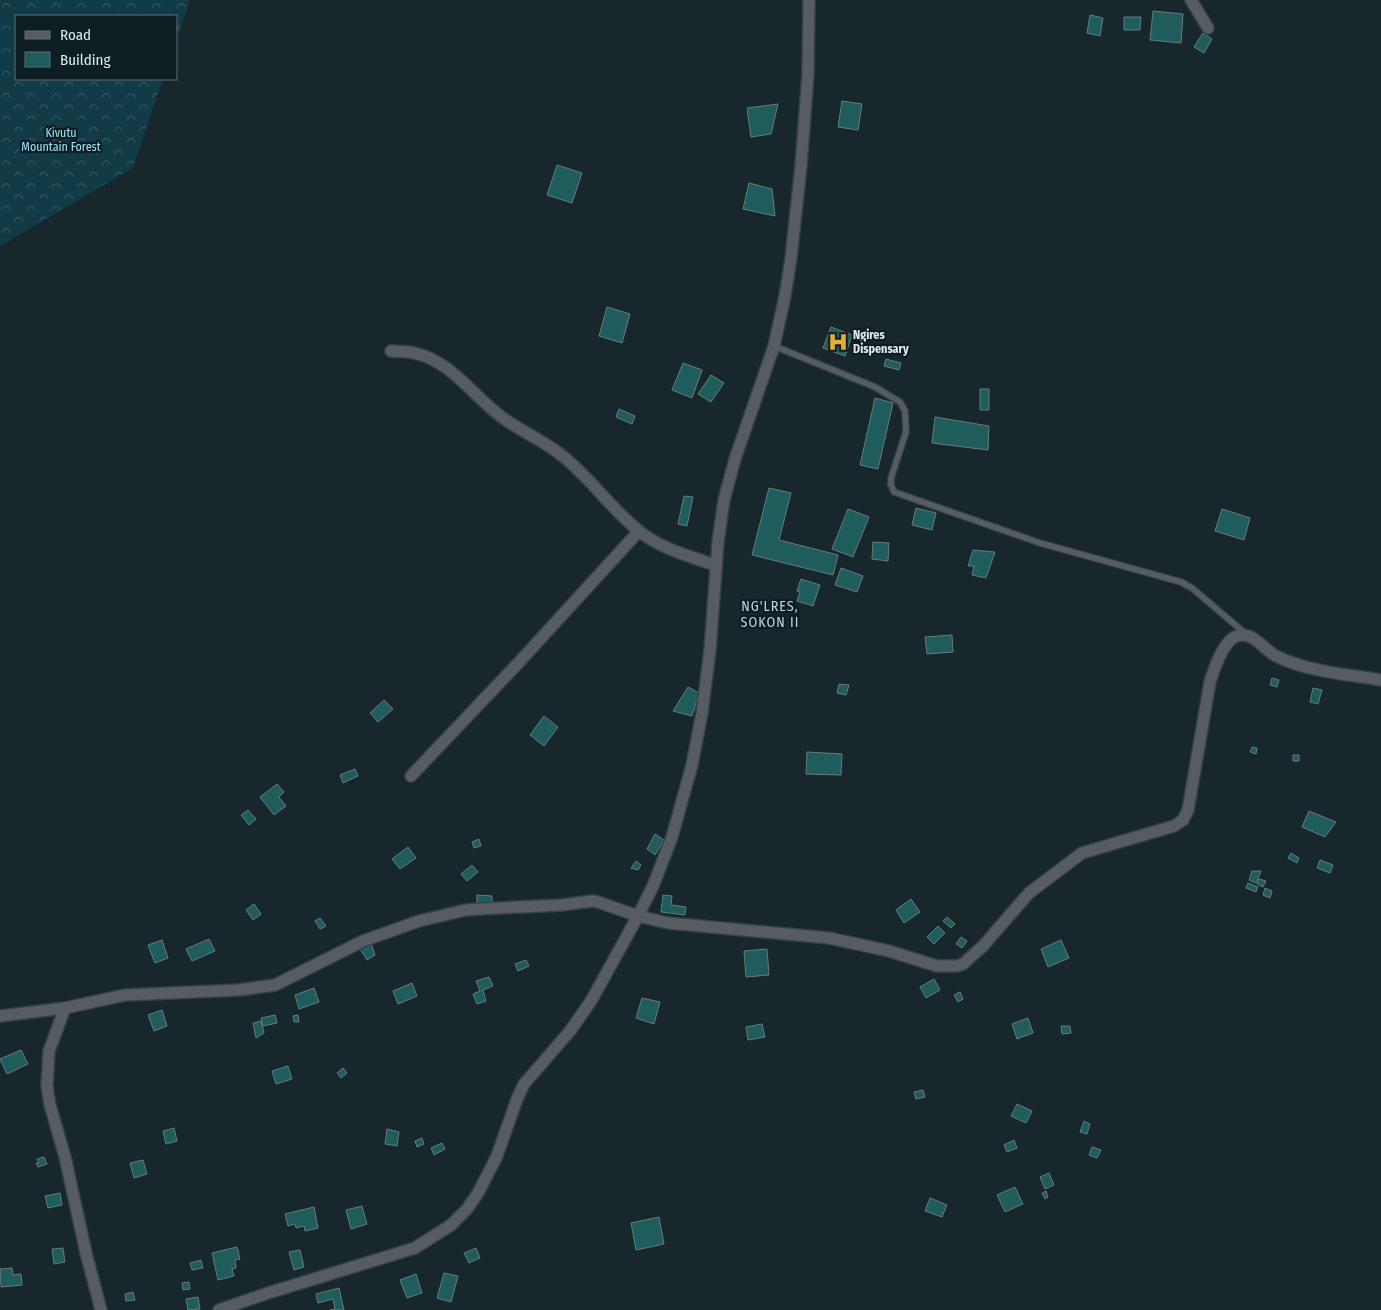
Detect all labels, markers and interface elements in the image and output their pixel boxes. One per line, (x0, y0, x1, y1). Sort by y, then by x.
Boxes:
legend (15, 15, 178, 80)
text: Road (60, 26, 91, 44)
text: Building (60, 51, 111, 69)
park label: Kivutu Mountain Forest (21, 126, 101, 154)
place label: Ngires Dispensary (853, 328, 909, 356)
hospital icon: Ngires Dispensary (827, 331, 849, 353)
district label: NG'LRES, SOKON II (741, 598, 799, 631)

